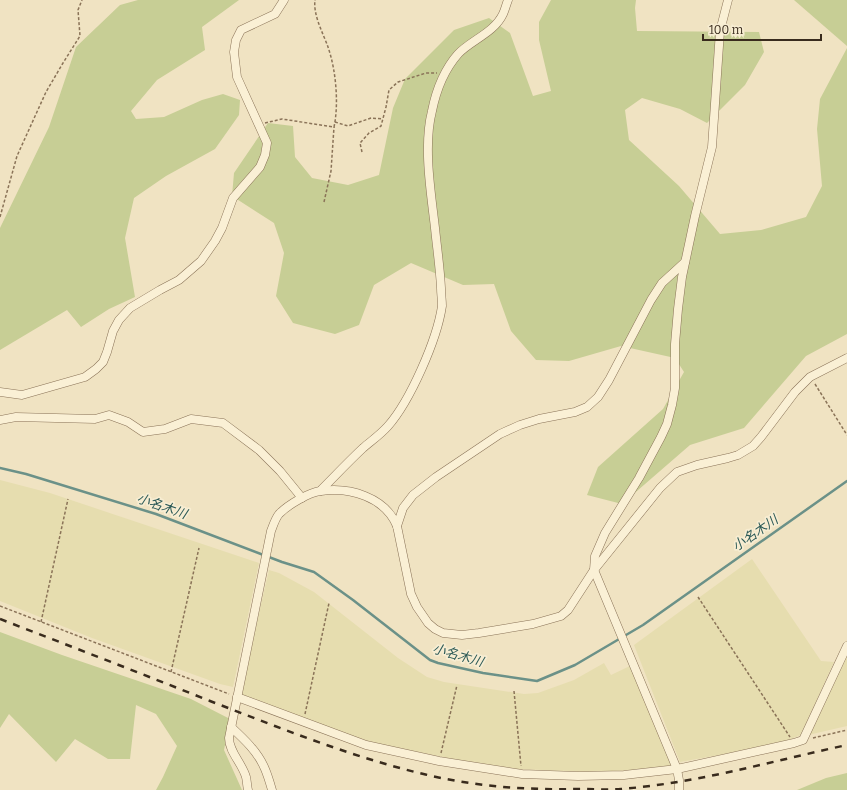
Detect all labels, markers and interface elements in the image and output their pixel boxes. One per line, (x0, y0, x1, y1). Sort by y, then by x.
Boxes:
scale bar (703, 16, 821, 42)
text: 100 m (709, 23, 744, 37)
water label: 小名木川 (135, 490, 191, 522)
water label: 小名木川 (729, 511, 782, 554)
water label: 小名木川 (431, 641, 487, 670)

